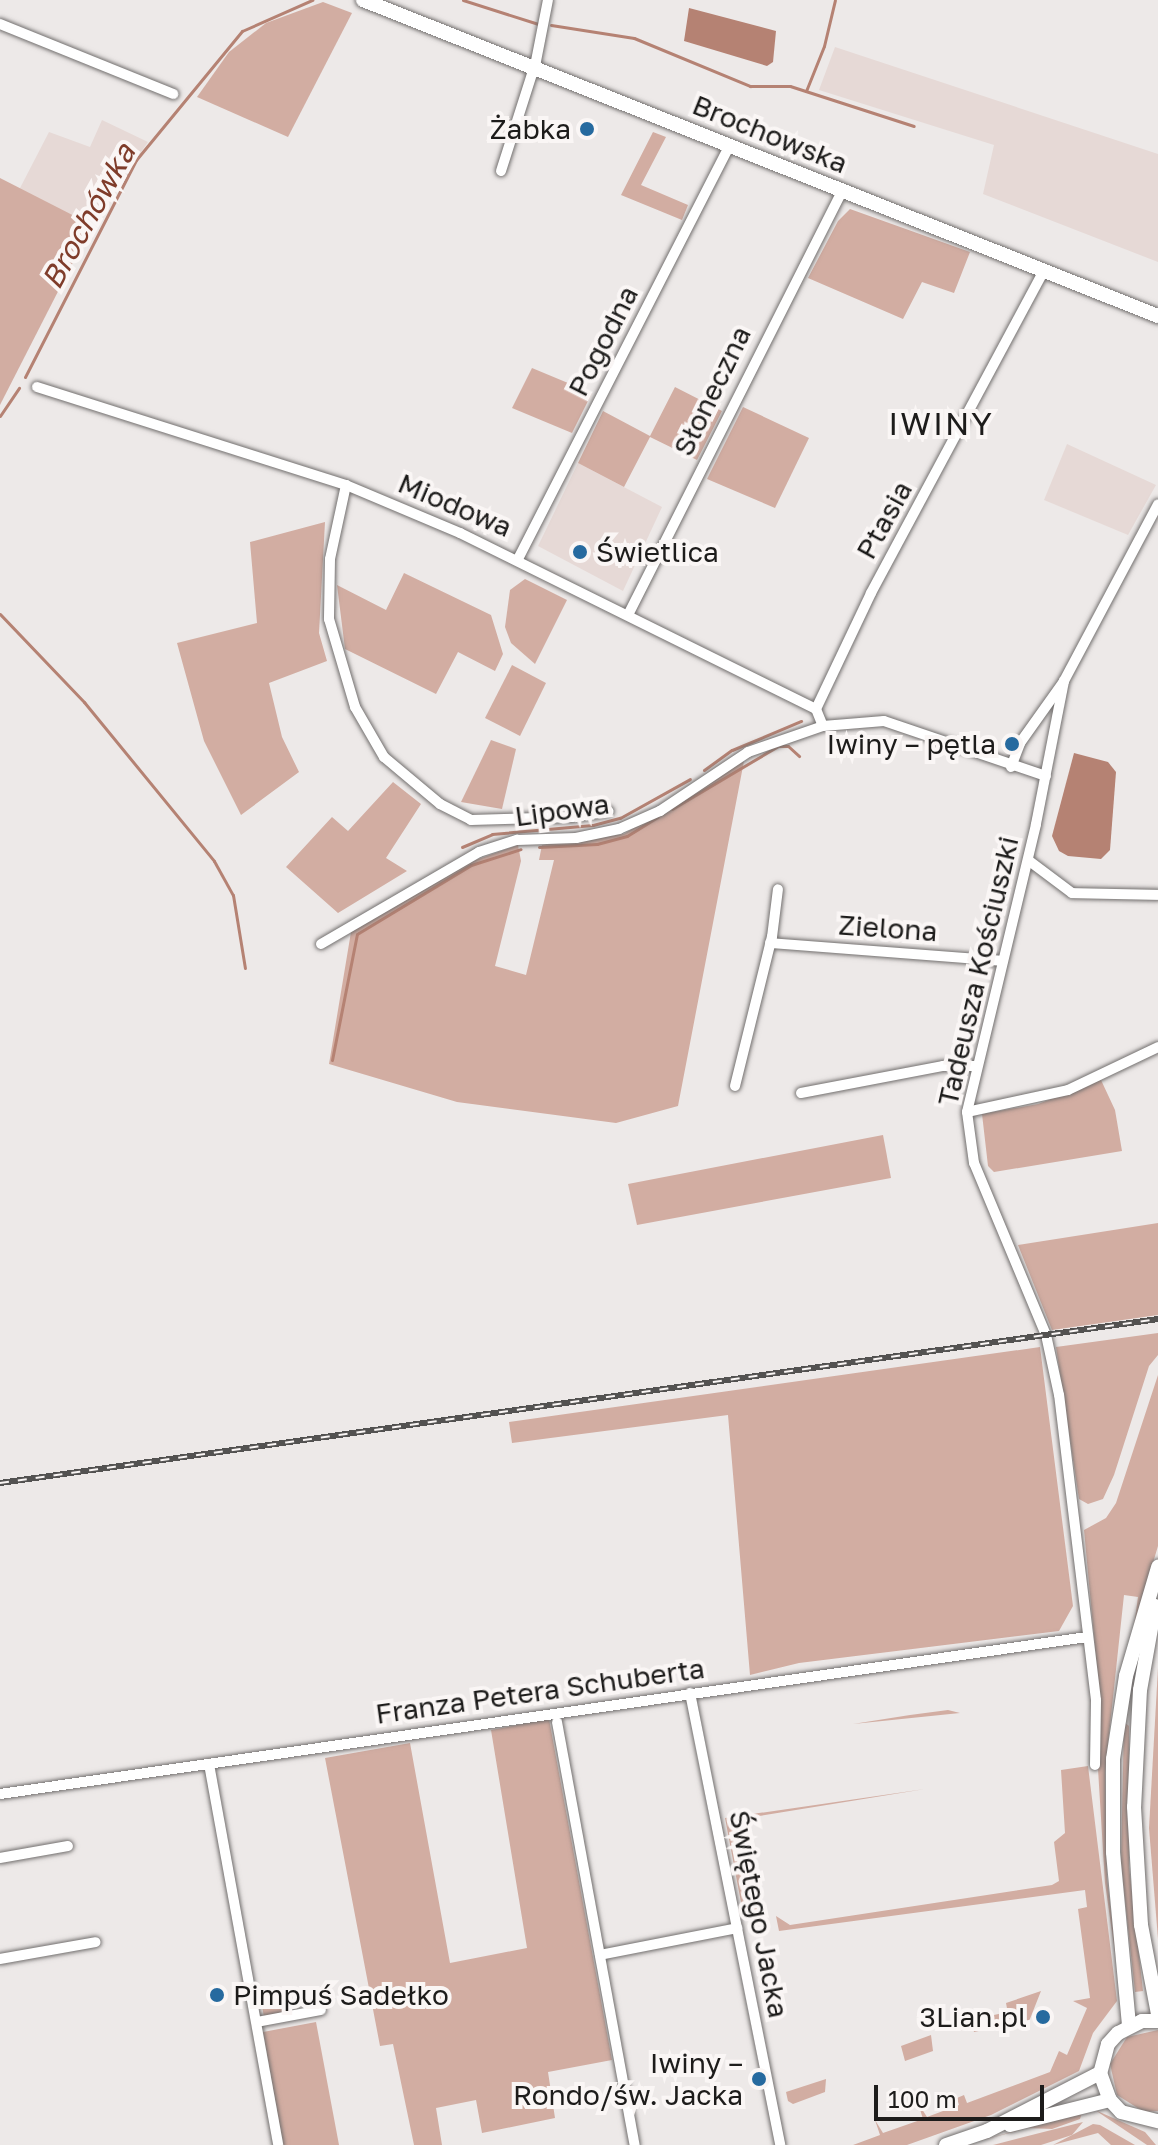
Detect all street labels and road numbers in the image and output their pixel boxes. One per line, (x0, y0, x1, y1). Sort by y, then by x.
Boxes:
street label: Brochowska (688, 88, 852, 180)
street label: Pogodna (561, 280, 645, 402)
street label: Słoneczna (666, 321, 758, 461)
street label: Miodowa (393, 466, 517, 544)
street label: Ptasia (849, 475, 919, 565)
street label: Lipowa (513, 787, 611, 833)
street label: Tadeusza Kościuszki (931, 833, 1025, 1109)
street label: Zielona (837, 908, 939, 948)
street label: Franza Petera Schuberta (373, 1651, 707, 1731)
street label: Świętego Jacka (722, 1807, 796, 2021)

